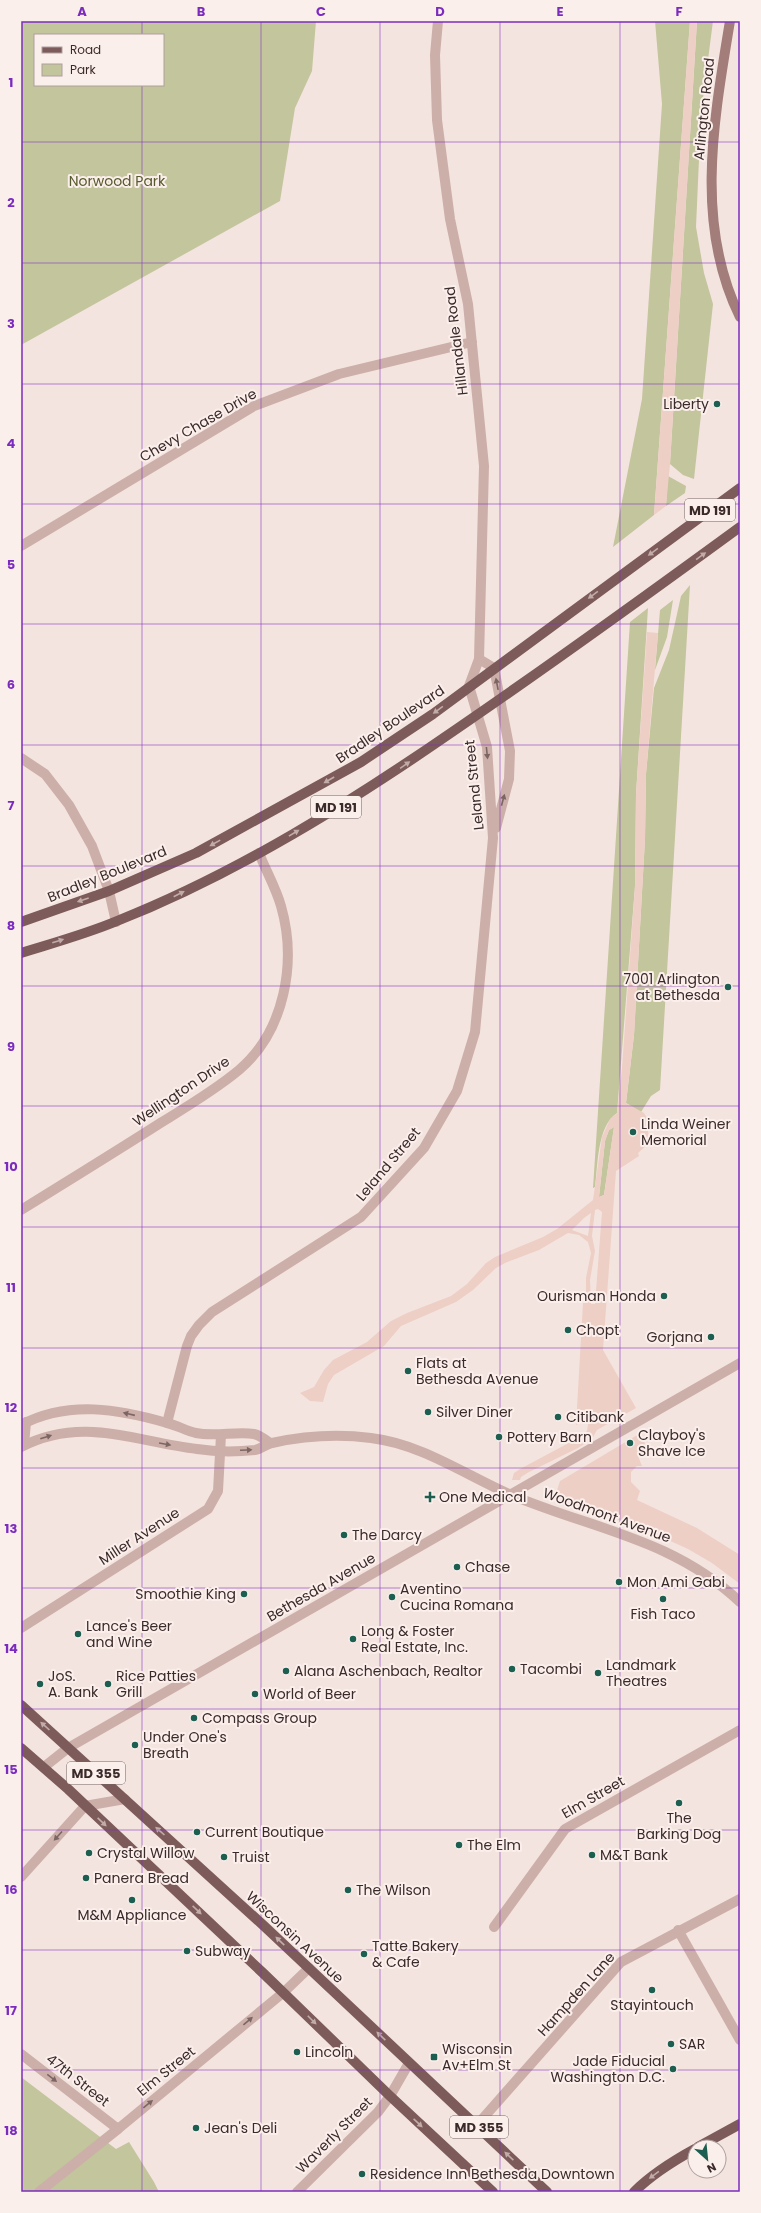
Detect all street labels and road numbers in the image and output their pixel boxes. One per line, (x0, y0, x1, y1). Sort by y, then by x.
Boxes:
street label: Arlington Road (689, 57, 719, 161)
street label: Hillandale Road (439, 285, 473, 397)
street label: Chevy Chase Drive (136, 383, 260, 467)
road number: MD 191 (685, 499, 735, 521)
street label: Bradley Boulevard (332, 680, 448, 768)
street label: Leland Street (459, 739, 489, 831)
road number: MD 191 (311, 796, 361, 818)
street label: Bradley Boulevard (44, 841, 170, 907)
street label: Wellington Drive (129, 1051, 234, 1131)
street label: Leland Street (351, 1123, 425, 1205)
street label: Woodmont Avenue (540, 1483, 674, 1548)
street label: Miller Avenue (95, 1502, 184, 1570)
street label: Bethesda Avenue (263, 1548, 379, 1626)
road number: MD 355 (67, 1762, 125, 1784)
street label: Elm Street (558, 1771, 628, 1823)
street label: Wisconsin Avenue (242, 1886, 348, 1988)
street label: Hampden Lane (533, 1947, 619, 2040)
street label: Elm Street (133, 2041, 199, 2101)
street label: 47th Street (42, 2049, 114, 2111)
street label: Waverly Street (291, 2092, 377, 2178)
road number: MD 355 (450, 2116, 508, 2138)

